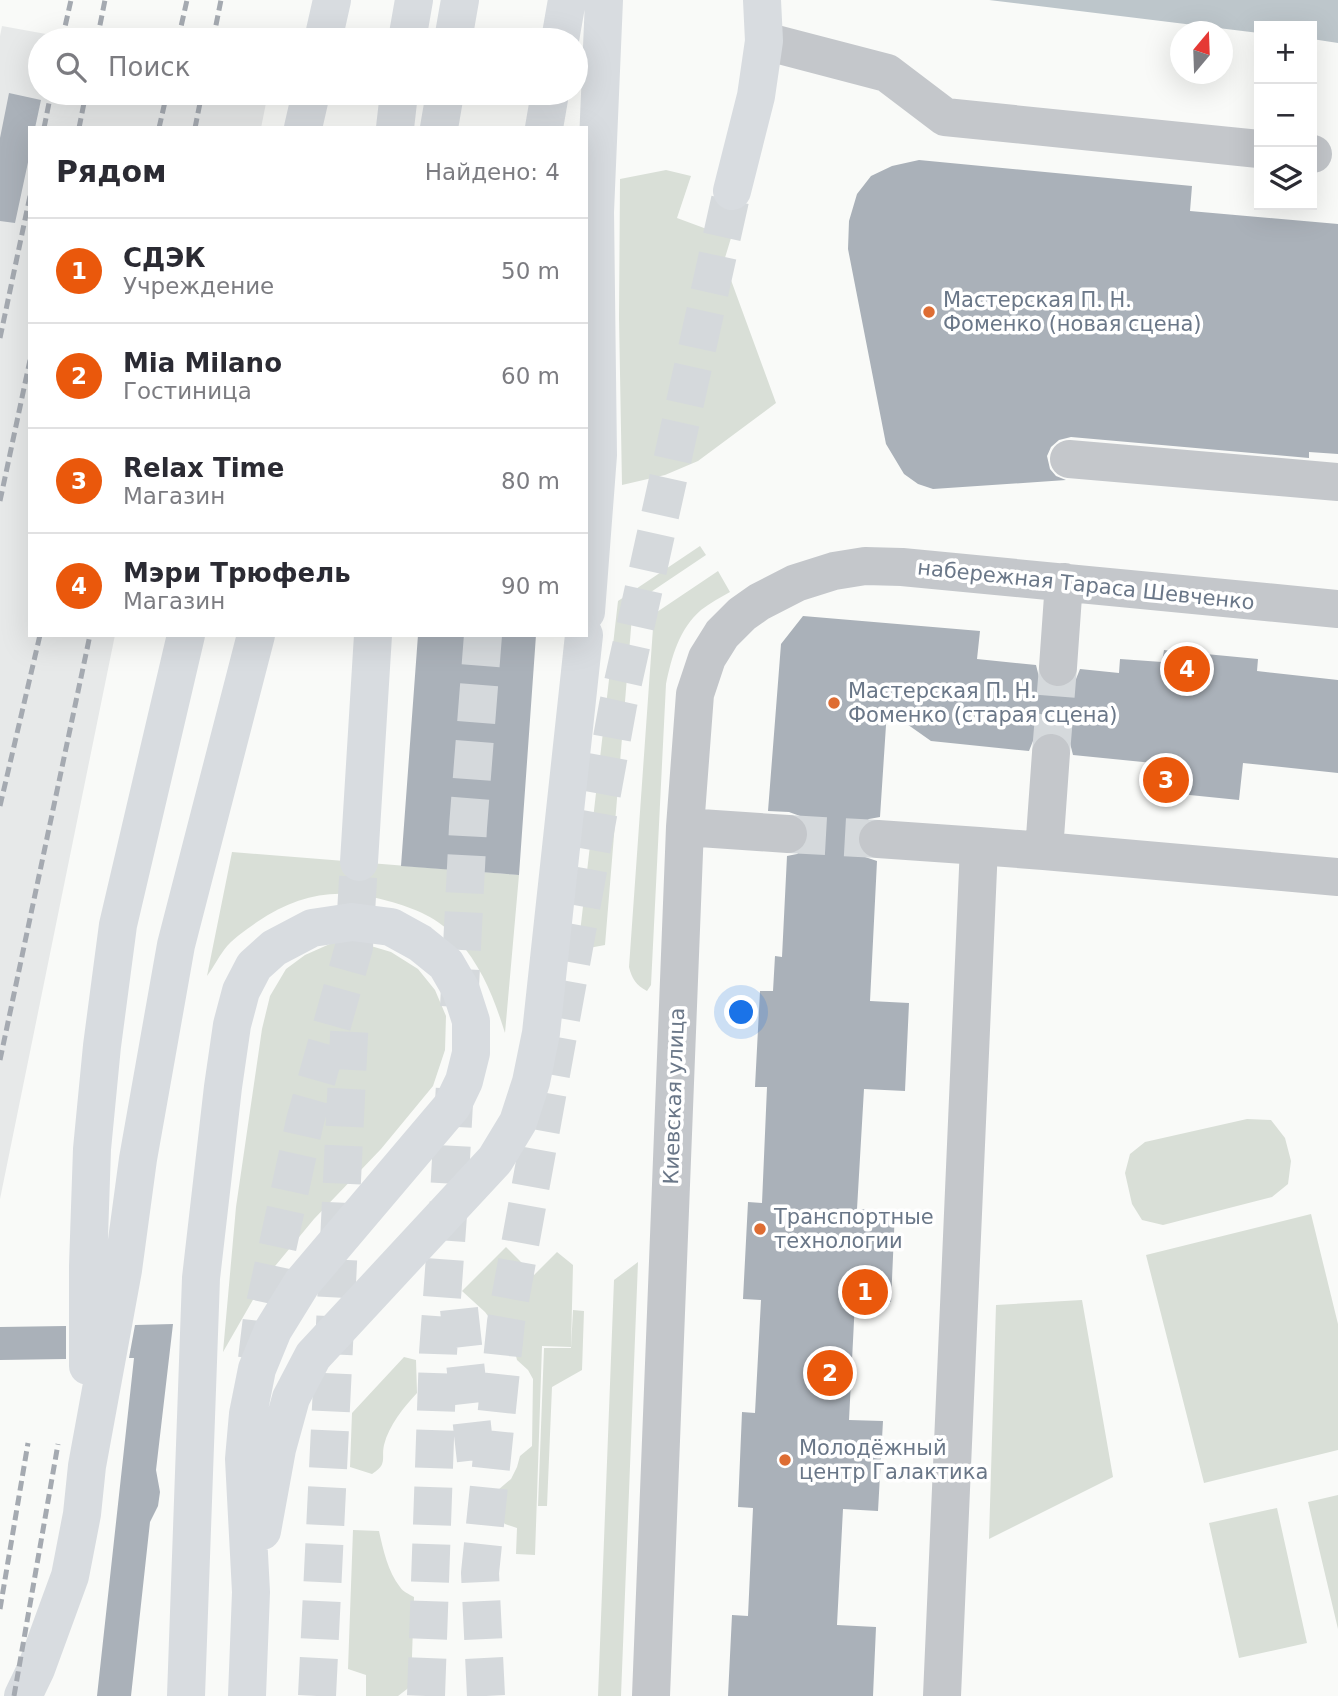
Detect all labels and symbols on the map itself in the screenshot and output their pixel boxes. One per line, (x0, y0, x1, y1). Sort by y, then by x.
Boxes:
north arrow (1170, 21, 1233, 84)
place label: Мастерская П. Н. Фоменко (новая сцена) (943, 288, 1202, 336)
marker: Мастерская П. Н. Фоменко (новая сцена) (921, 304, 937, 320)
street label: набережная Тараса Шевченко (916, 555, 1256, 615)
pin: 4 (1164, 643, 1210, 695)
place label: Мастерская П. Н. Фоменко (старая сцена) (848, 679, 1118, 727)
marker: Мастерская П. Н. Фоменко (старая сцена) (826, 695, 842, 711)
pin: 3 (1143, 754, 1189, 806)
your location (724, 995, 758, 1029)
street label: Киевская улица (659, 1007, 689, 1185)
place label: Транспортные технологии (773, 1205, 934, 1253)
marker: Транспортные технологии (752, 1221, 768, 1237)
pin: 1 (842, 1266, 888, 1318)
pin: 2 (807, 1347, 853, 1399)
place label: Молодёжный центр Галактика (799, 1436, 988, 1484)
marker: Молодёжный центр Галактика (777, 1452, 793, 1468)

